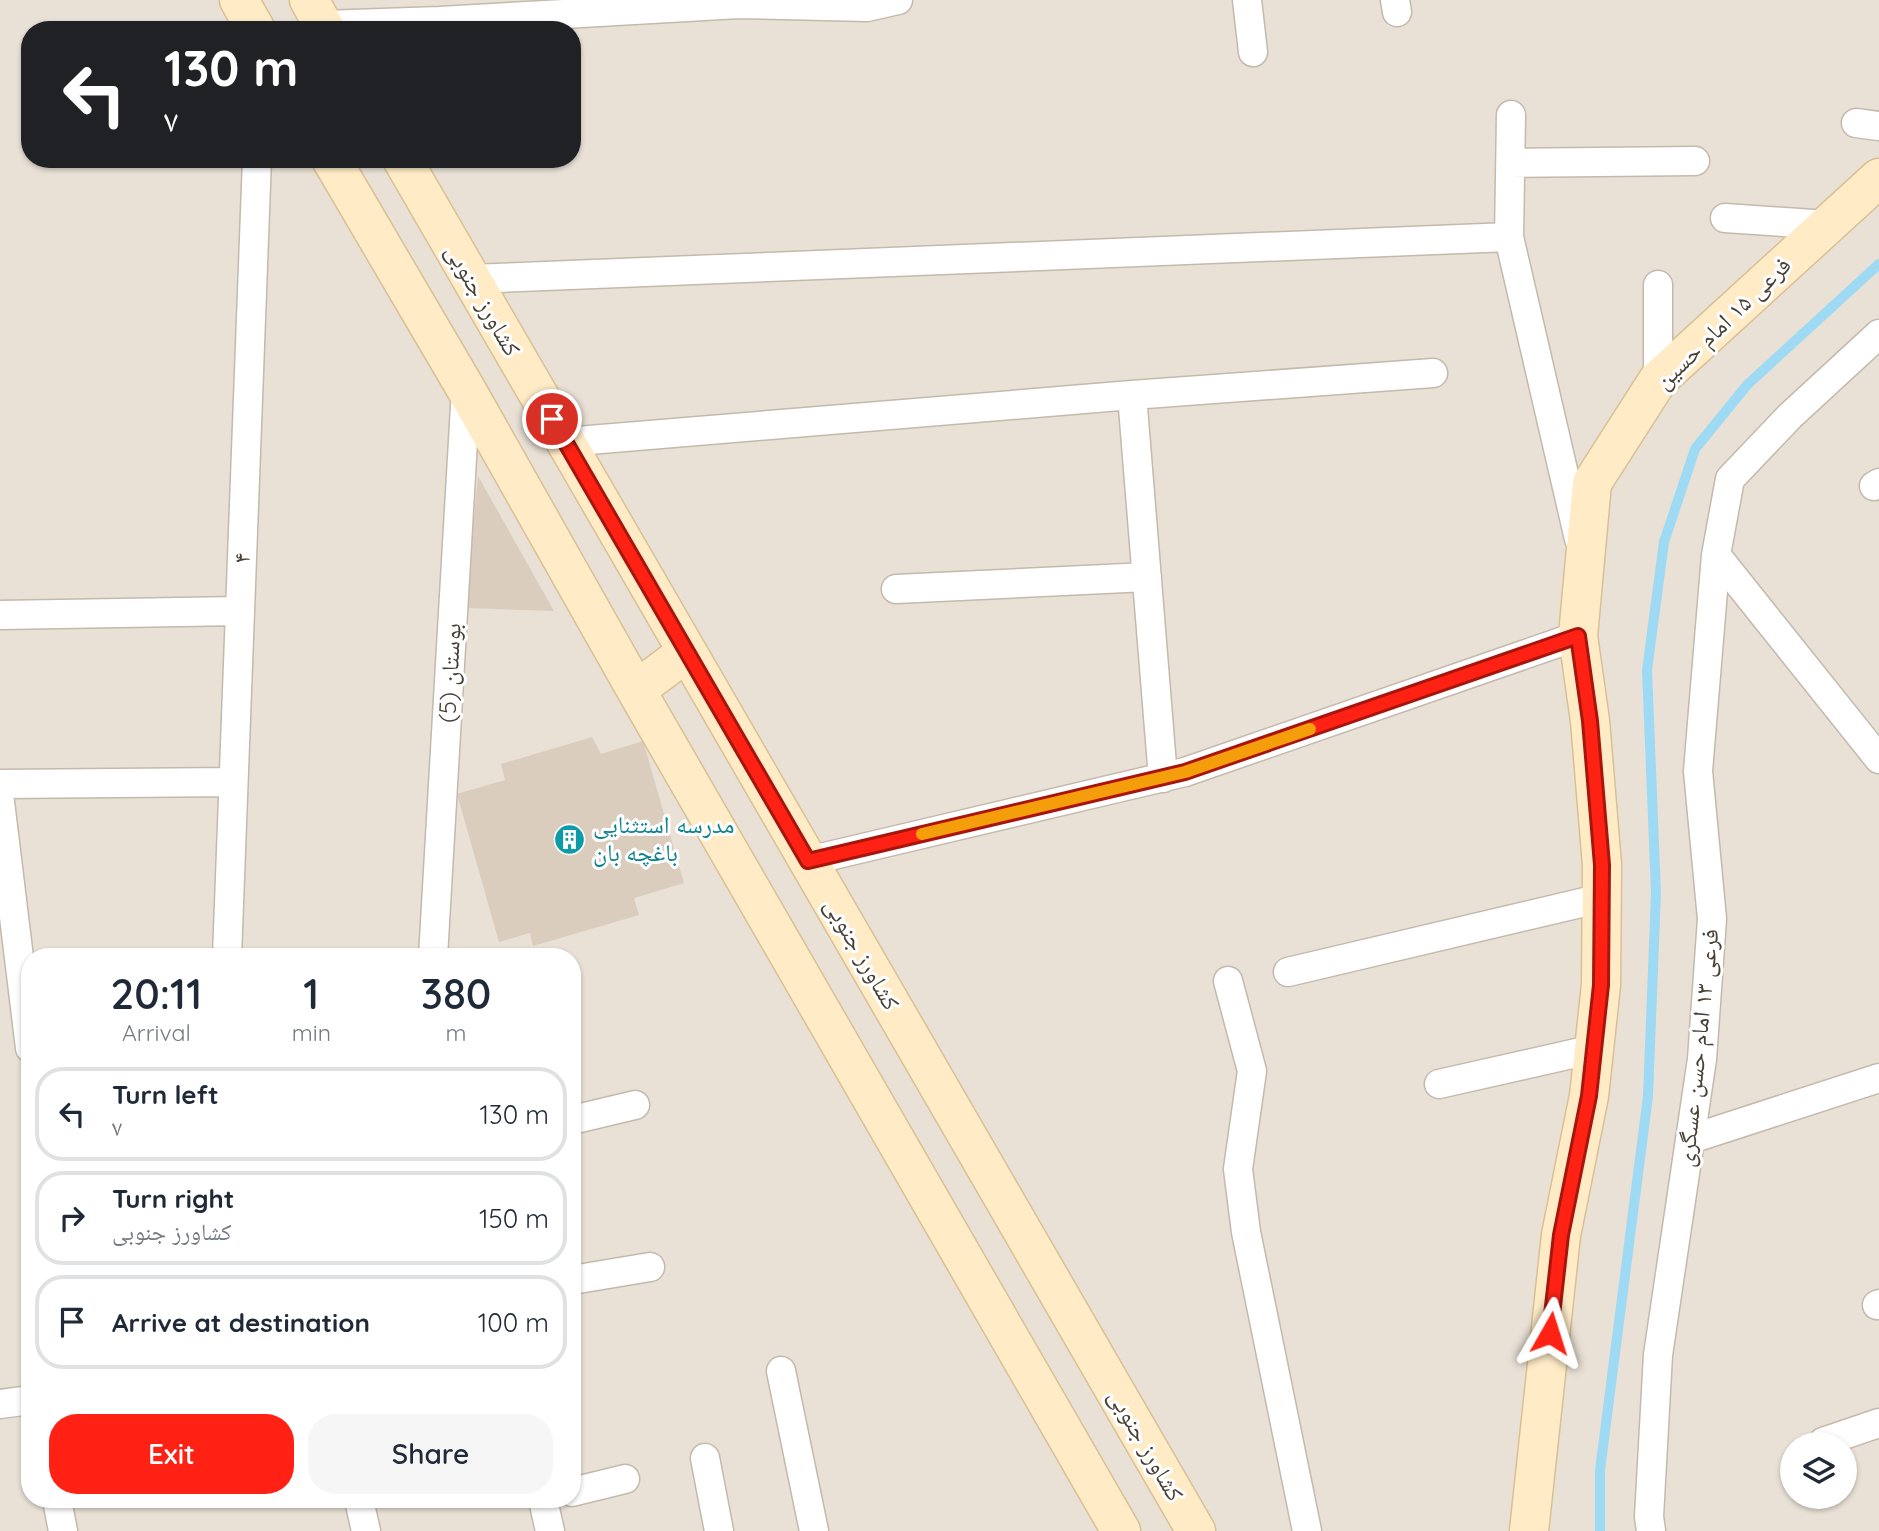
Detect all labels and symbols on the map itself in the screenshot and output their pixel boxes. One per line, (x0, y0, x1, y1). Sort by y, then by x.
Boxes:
street label: کشاورز جنوبی (440, 238, 528, 361)
street label: فرعی ۱۵ امام حسین (1648, 250, 1798, 396)
pin (522, 389, 582, 449)
street label: ۴ (226, 552, 256, 564)
street label: بوستان (5) (431, 622, 467, 724)
place label: مدرسه استثنایی باغچه بان (593, 809, 734, 867)
building icon: مدرسه استثنایی باغچه بان (553, 822, 587, 856)
street label: کشاورز جنوبی (819, 892, 907, 1015)
street label: فرعی ۱۳ امام حسن عسگری (1670, 927, 1726, 1169)
position arrow (1513, 1296, 1587, 1370)
street label: کشاورز جنوبی (1103, 1383, 1191, 1506)

